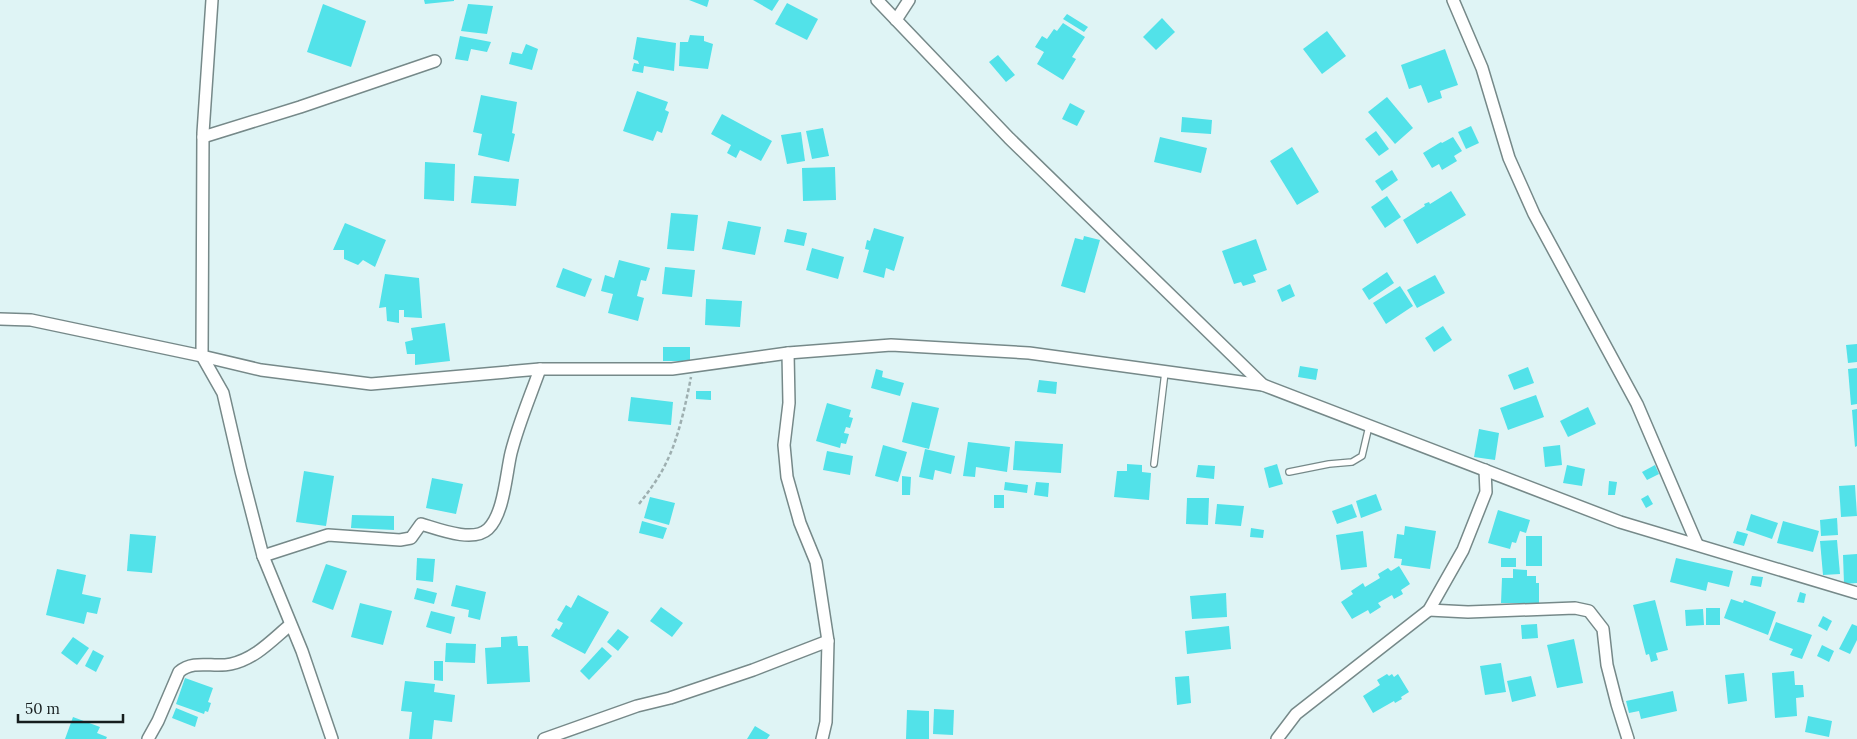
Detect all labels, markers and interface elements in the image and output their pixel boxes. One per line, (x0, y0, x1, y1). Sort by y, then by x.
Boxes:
scale bar (18, 692, 122, 724)
text: 50 m (25, 699, 60, 718)

